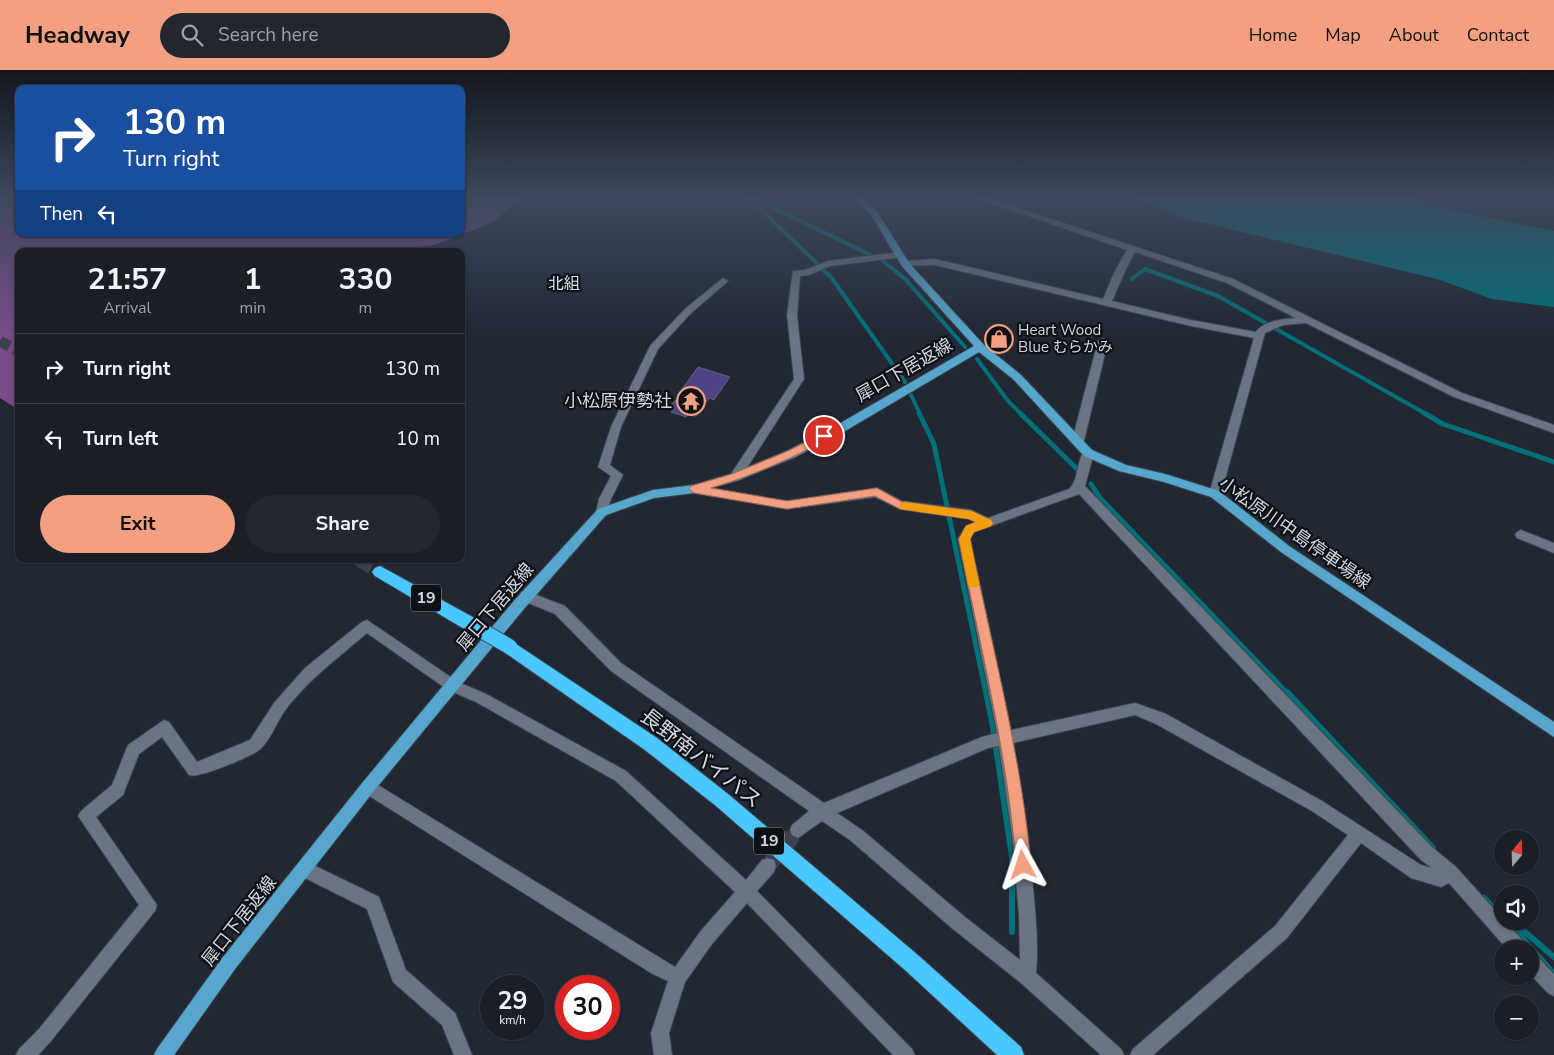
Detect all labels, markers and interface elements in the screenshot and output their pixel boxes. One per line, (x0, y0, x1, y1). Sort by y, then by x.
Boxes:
search box (160, 13, 510, 58)
text: Headway (25, 19, 130, 51)
icon: search (178, 21, 206, 49)
text: Search here (218, 22, 319, 48)
text: Home (1249, 23, 1297, 47)
text: Map (1325, 23, 1361, 47)
text: About (1389, 23, 1439, 47)
text: Contact (1467, 23, 1529, 47)
text: 130 m (123, 99, 226, 146)
icon: right (40, 105, 105, 170)
text: Turn right (123, 144, 219, 174)
icon: left (93, 200, 121, 228)
text: Then (40, 201, 83, 227)
text: 21:57 (88, 259, 167, 300)
text: 1 (244, 259, 262, 300)
text: 330 (338, 259, 392, 300)
district label: 北組 (548, 273, 580, 295)
text: Arrival (103, 297, 151, 319)
text: min (239, 297, 266, 319)
text: m (359, 297, 372, 319)
place label: Heart Wood Blue むらかみ (1018, 320, 1113, 357)
shop icon: Heart Wood Blue むらかみ (984, 324, 1014, 354)
street label: 犀口下居返線 (851, 333, 957, 407)
icon: right (40, 355, 68, 383)
text: Turn right (83, 356, 170, 382)
text: 130 m (385, 356, 440, 382)
temple icon: 小松原伊勢社 (676, 386, 706, 416)
place label: 小松原伊勢社 (564, 389, 672, 413)
pin (803, 415, 845, 457)
icon: arrive (810, 422, 838, 450)
icon: left (40, 425, 68, 453)
text: Turn left (83, 426, 158, 452)
text: 10 m (396, 426, 440, 452)
street label: 小松原川中島停車場線 (1214, 472, 1376, 594)
button: Exit (40, 495, 235, 553)
button: Share (245, 495, 440, 553)
street label: 犀口下居返線 (451, 558, 539, 656)
road number: 19 (411, 584, 441, 612)
street label: 長野南バイパス (635, 702, 767, 814)
road number: 19 (754, 828, 784, 854)
north arrow (1494, 830, 1539, 875)
map controls (1494, 830, 1539, 1040)
position arrow (996, 838, 1048, 890)
street label: 犀口下居返線 (196, 871, 282, 971)
button: sound (1494, 885, 1539, 930)
button: + (1494, 940, 1539, 985)
speed limit sign: 30 (555, 975, 620, 1040)
text: 29 (497, 984, 528, 1018)
button: − (1494, 995, 1539, 1040)
text: km/h (499, 1012, 526, 1028)

